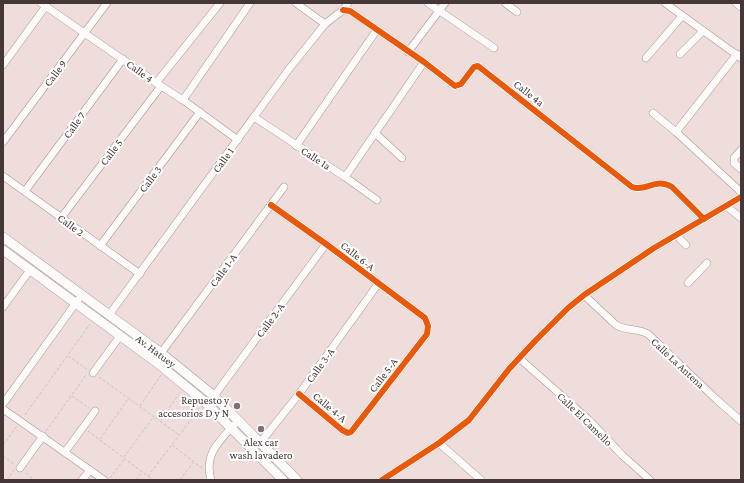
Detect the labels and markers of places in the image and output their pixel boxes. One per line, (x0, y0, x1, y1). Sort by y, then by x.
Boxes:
place label: Repuesto y accesorios D y N (158, 394, 230, 420)
marker: Repuesto y accesorios D y N (232, 401, 242, 411)
marker: Alex car wash lavadero (256, 424, 266, 434)
place label: Alex car wash lavadero (229, 436, 293, 461)

